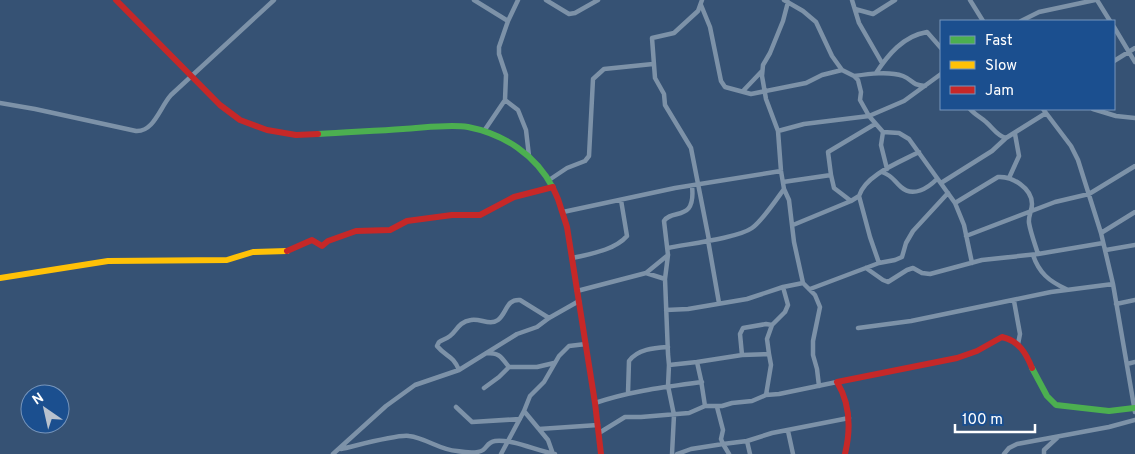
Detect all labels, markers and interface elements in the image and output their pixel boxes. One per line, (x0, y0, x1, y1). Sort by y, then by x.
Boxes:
legend (940, 20, 1115, 110)
text: Fast (985, 32, 1013, 51)
text: Slow (985, 57, 1017, 76)
text: Jam (985, 82, 1014, 101)
north arrow (20, 384, 70, 434)
text: N (30, 390, 47, 409)
scale bar (955, 402, 1035, 434)
text: 100 m (962, 411, 1003, 430)

